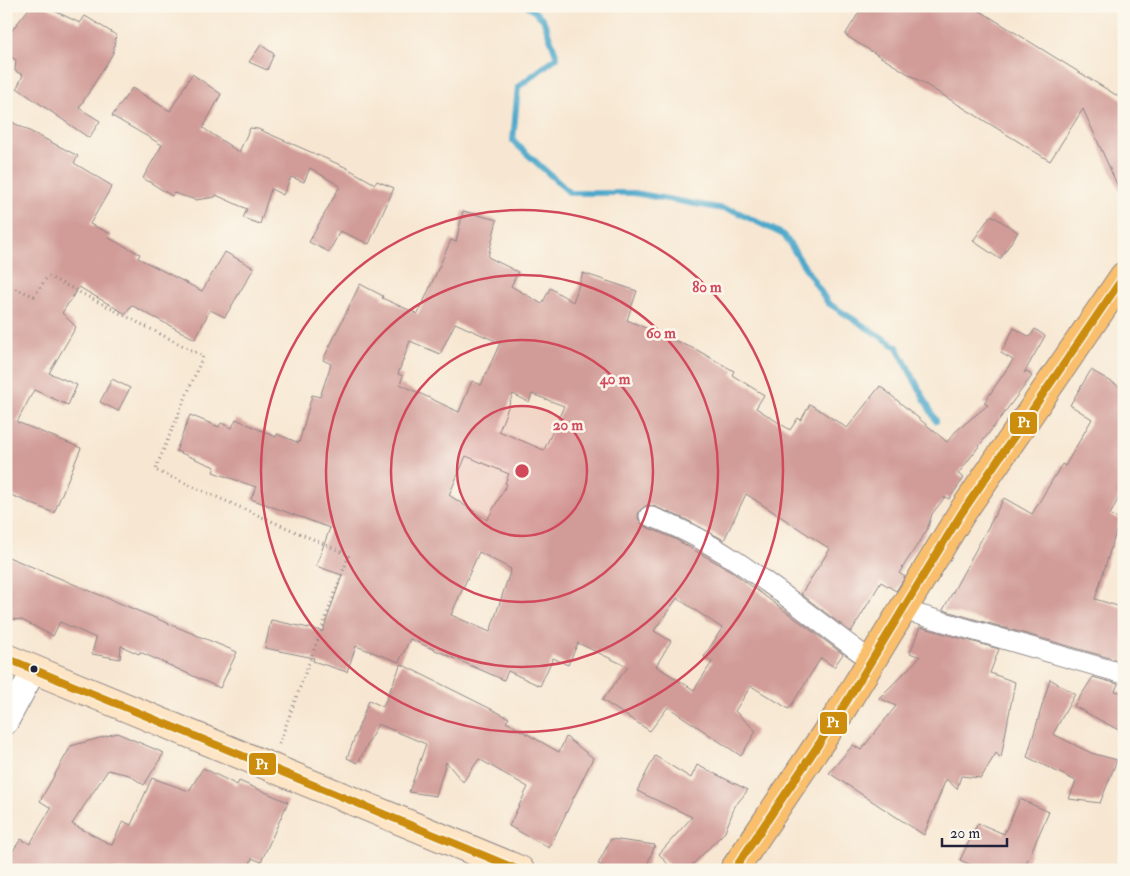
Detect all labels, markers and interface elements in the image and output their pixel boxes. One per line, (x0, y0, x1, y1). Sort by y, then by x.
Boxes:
text: 80 m (692, 278, 722, 297)
text: 60 m (646, 324, 676, 343)
text: 40 m (599, 370, 631, 389)
line badge: P1 (1009, 411, 1038, 435)
text: P1 (1017, 414, 1031, 431)
text: 20 m (553, 416, 583, 435)
centre of rings (513, 462, 531, 480)
unlabelled marker (29, 664, 39, 674)
line badge: P1 (819, 711, 848, 735)
text: P1 (826, 714, 840, 731)
line badge: P1 (248, 752, 277, 776)
text: P1 (255, 756, 269, 773)
scale bar (942, 816, 1008, 848)
text: 20 m (950, 824, 980, 843)

